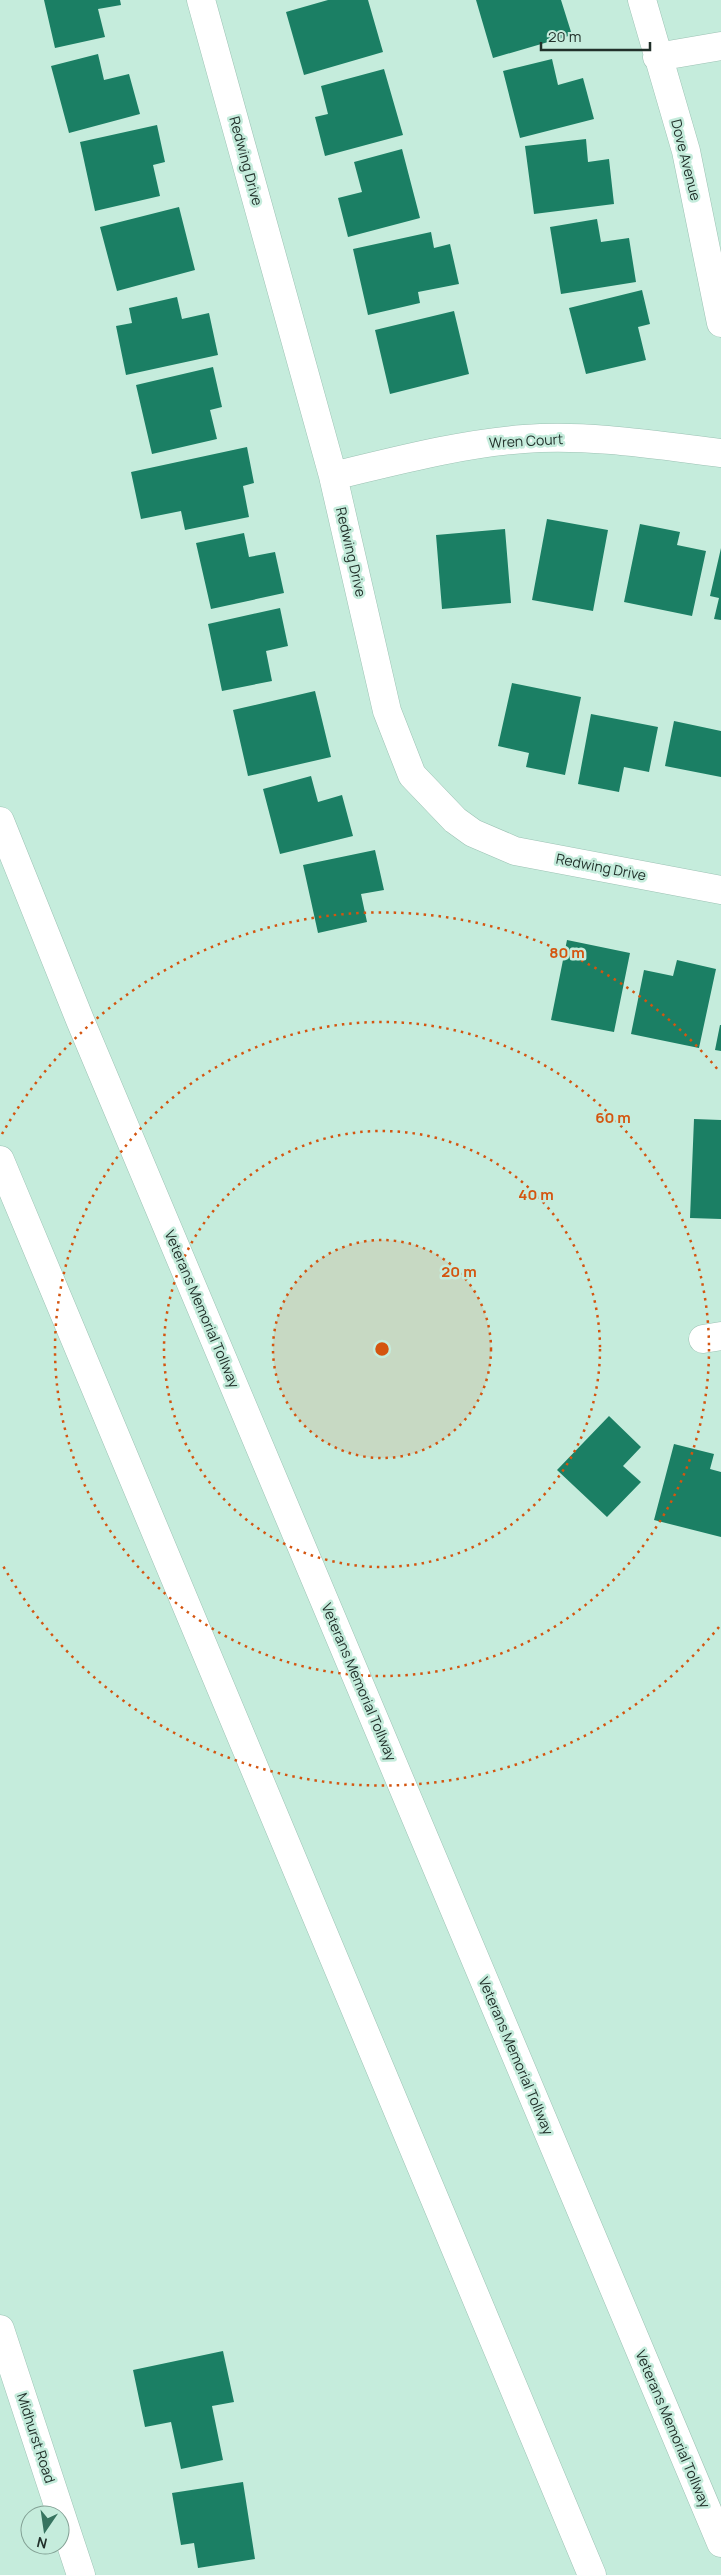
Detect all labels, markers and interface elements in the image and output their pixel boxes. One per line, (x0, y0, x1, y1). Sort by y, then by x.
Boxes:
scale bar (541, 20, 650, 52)
text: 20 m (548, 26, 581, 47)
street label: Redwing Drive (225, 114, 267, 208)
street label: Dove Avenue (667, 117, 706, 203)
street label: Wren Court (488, 429, 564, 452)
street label: Redwing Drive (332, 505, 371, 599)
street label: Redwing Drive (554, 848, 648, 885)
text: 80 m (549, 942, 585, 963)
text: 60 m (595, 1107, 631, 1128)
text: 40 m (518, 1184, 554, 1205)
street label: Veterans Memorial Tollway (161, 1227, 245, 1391)
text: 20 m (441, 1261, 477, 1282)
centre of rings (373, 1340, 391, 1358)
street label: Veterans Memorial Tollway (318, 1600, 402, 1764)
street label: Veterans Memorial Tollway (475, 1974, 559, 2138)
street label: Veterans Memorial Tollway (632, 2347, 716, 2511)
street label: Midhurst Road (13, 2390, 60, 2485)
north arrow (20, 2505, 70, 2555)
text: N (35, 2533, 49, 2554)

